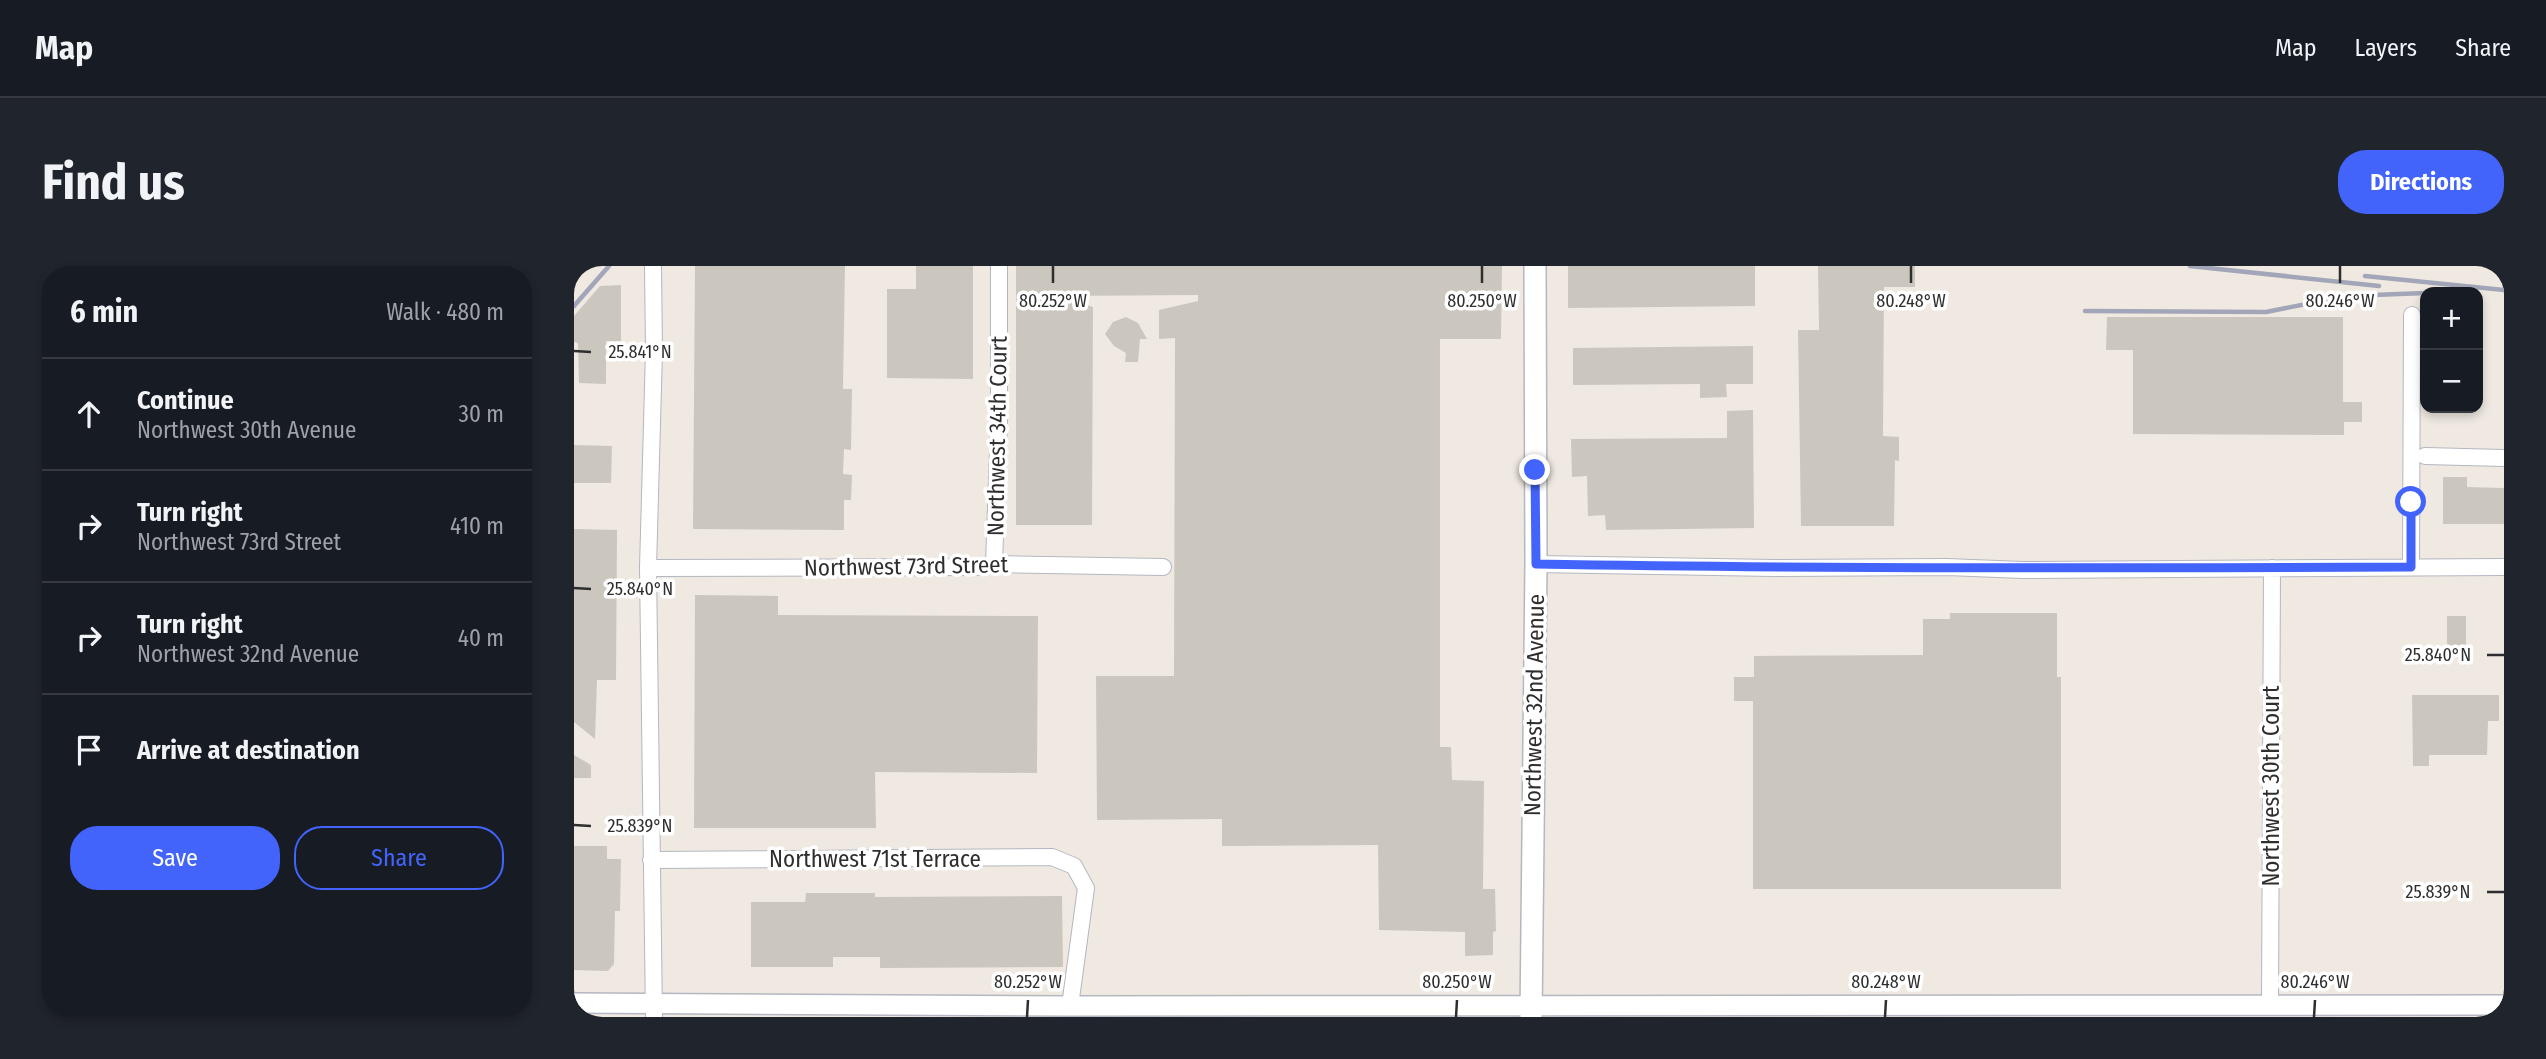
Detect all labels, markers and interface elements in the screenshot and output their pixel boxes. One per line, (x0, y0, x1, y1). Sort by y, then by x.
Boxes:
text: Map (35, 28, 93, 68)
text: Map (2275, 34, 2317, 62)
text: Layers (2355, 34, 2417, 62)
text: Share (2455, 34, 2511, 62)
button: Directions (2338, 150, 2504, 214)
text: Find us (42, 153, 185, 212)
map controls (2420, 287, 2483, 413)
button: + (2420, 287, 2483, 350)
text: 80.252°W (1019, 290, 1088, 312)
text: 80.250°W (1447, 290, 1517, 312)
text: 80.248°W (1876, 290, 1946, 312)
text: 80.246°W (2305, 290, 2375, 312)
text: 6 min (70, 294, 138, 330)
text: Walk · 480 m (386, 298, 504, 326)
street label: Northwest 34th Court (981, 335, 1013, 536)
text: 25.841°N (608, 341, 672, 363)
button: − (2420, 350, 2483, 413)
text: Continue (137, 385, 234, 416)
icon: ahead (70, 395, 108, 433)
text: 30 m (459, 400, 504, 428)
text: Northwest 30th Avenue (137, 416, 356, 444)
route end (1519, 454, 1550, 485)
route start (2395, 486, 2426, 517)
text: Turn right (137, 497, 243, 528)
icon: right (70, 507, 108, 545)
text: 410 m (450, 512, 504, 540)
text: Northwest 73rd Street (137, 528, 341, 556)
street label: Northwest 73rd Street (804, 550, 1009, 582)
text: 25.840°N (607, 578, 673, 600)
street label: Northwest 32nd Avenue (1518, 594, 1550, 816)
text: Turn right (137, 609, 243, 640)
icon: right (70, 619, 108, 657)
text: 40 m (458, 624, 504, 652)
text: Northwest 32nd Avenue (137, 640, 359, 668)
text: 25.840°N (2405, 644, 2471, 666)
street label: Northwest 30th Court (2257, 685, 2285, 887)
icon: arrive (70, 731, 108, 769)
text: Arrive at destination (137, 735, 360, 766)
text: 25.839°N (607, 815, 673, 837)
button: Save (70, 826, 280, 890)
button: Share (294, 826, 504, 890)
street label: Northwest 71st Terrace (769, 845, 981, 873)
text: 25.839°N (2405, 881, 2471, 903)
text: 80.252°W (994, 971, 1063, 993)
text: 80.250°W (1422, 971, 1492, 993)
text: 80.248°W (1851, 971, 1921, 993)
text: 80.246°W (2280, 971, 2350, 993)

